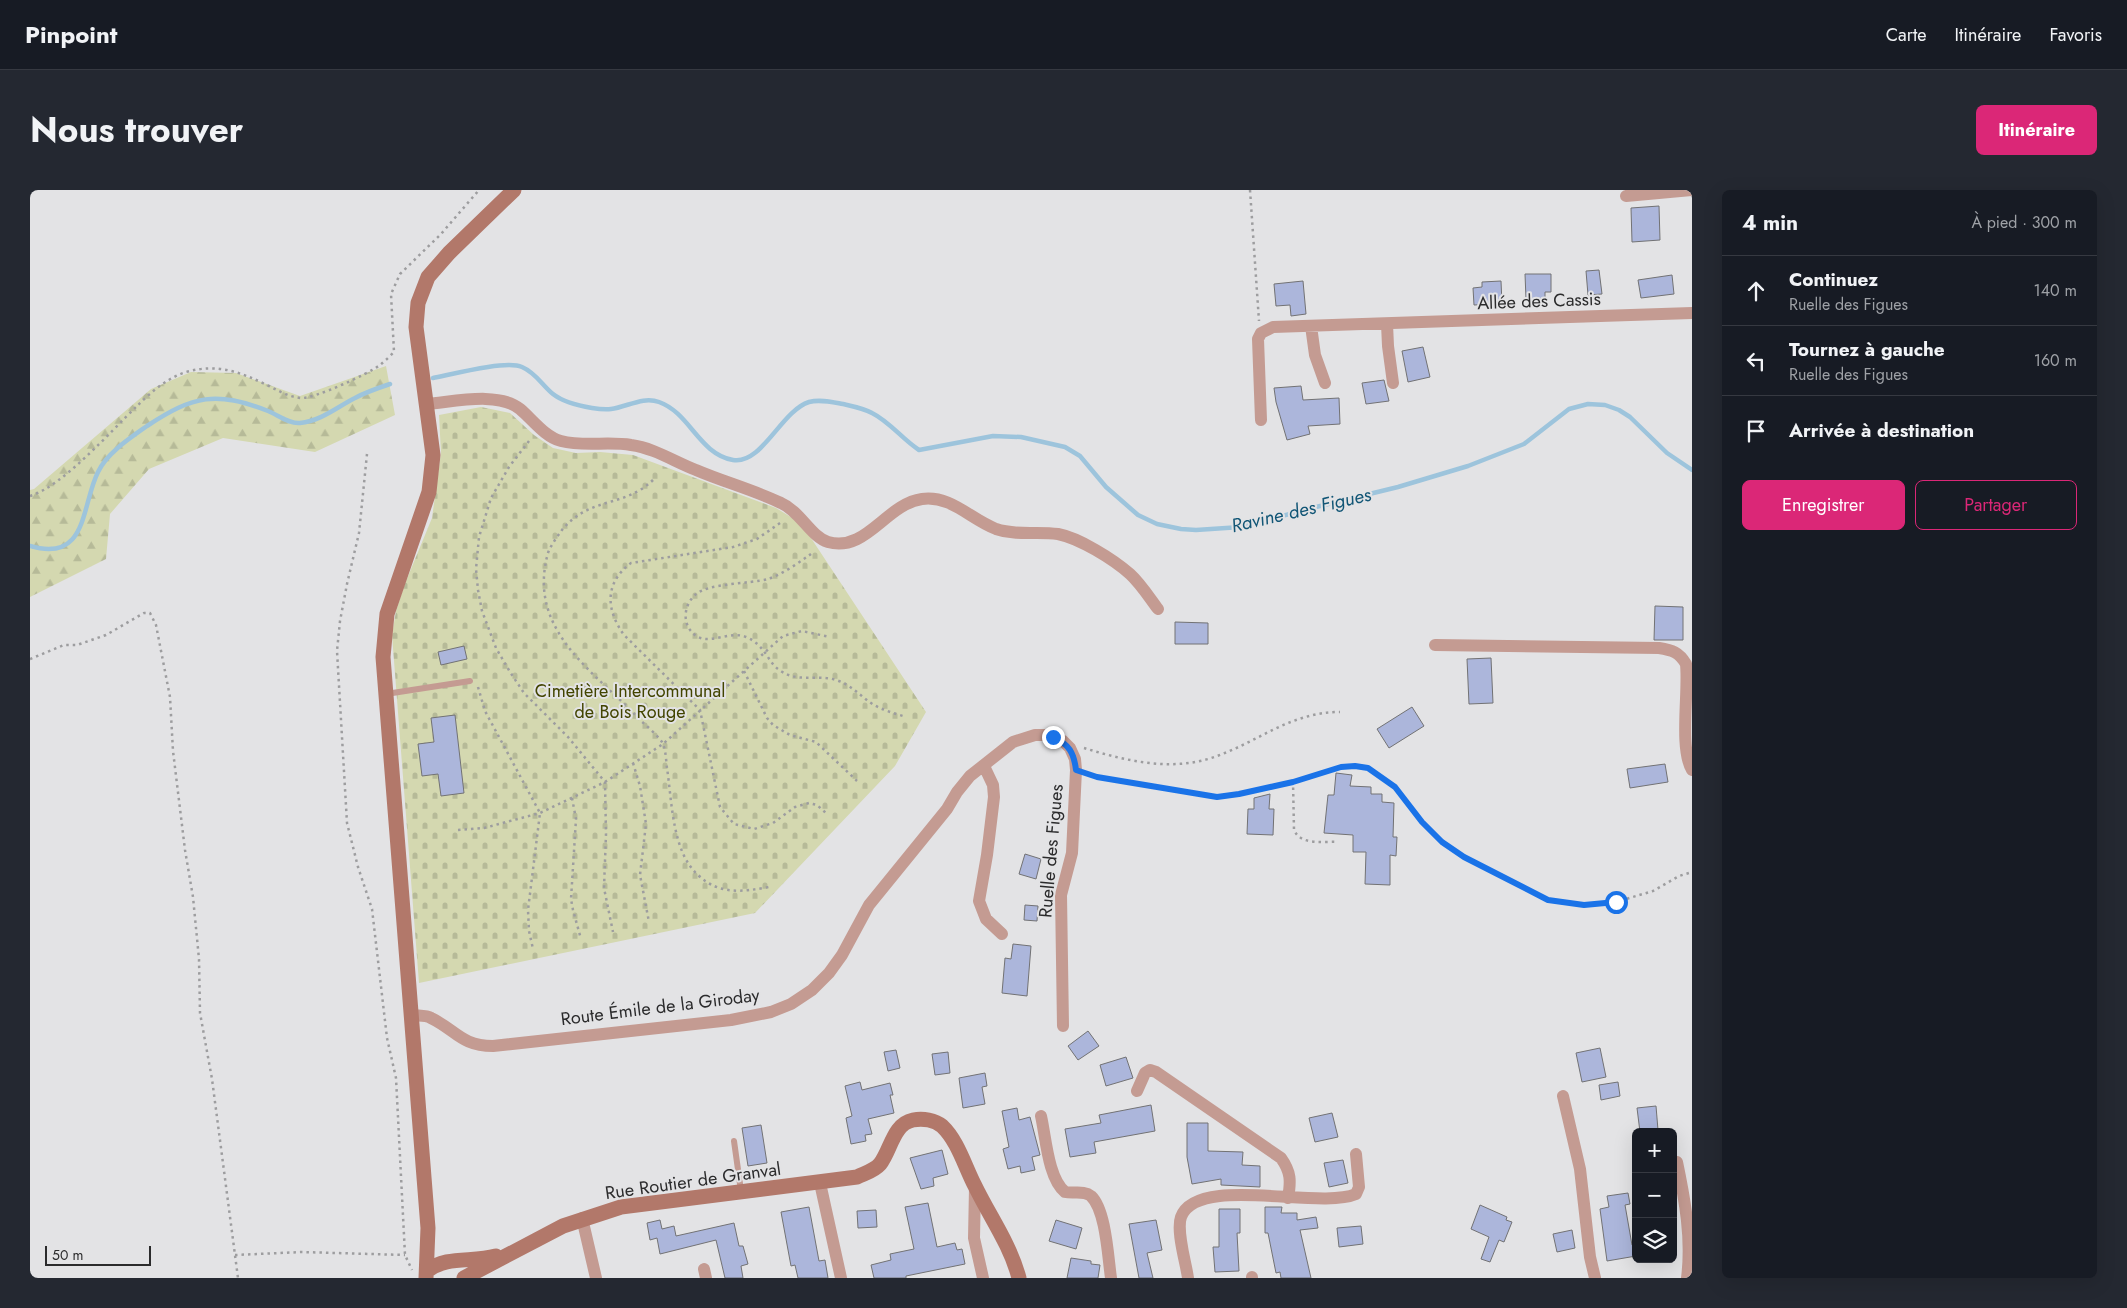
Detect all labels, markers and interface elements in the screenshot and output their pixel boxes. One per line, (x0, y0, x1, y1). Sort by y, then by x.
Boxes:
text: Pinpoint (25, 17, 117, 52)
text: Carte (1886, 22, 1927, 48)
text: Itinéraire (1955, 22, 2021, 48)
text: Favoris (2049, 22, 2102, 48)
text: Nous trouver (30, 105, 243, 155)
button: Itinéraire (1976, 105, 2097, 155)
text: 4 min (1742, 208, 1798, 238)
text: À pied · 300 m (1971, 211, 2077, 234)
text: Continuez (1789, 266, 1878, 293)
icon: ahead (1742, 277, 1770, 305)
text: 140 m (2034, 279, 2077, 302)
street label: Allée des Cassis (1477, 286, 1601, 316)
text: Ruelle des Figues (1789, 293, 1908, 316)
text: Tournez à gauche (1789, 336, 1945, 363)
icon: left (1742, 347, 1770, 375)
text: 160 m (2034, 349, 2077, 372)
text: Ruelle des Figues (1789, 363, 1908, 386)
icon: arrive (1742, 417, 1770, 445)
text: Arrivée à destination (1789, 417, 1974, 444)
button: Enregistrer (1742, 480, 1905, 530)
button: Partager (1915, 480, 2077, 530)
water label: Ravine des Figues (1228, 481, 1374, 539)
park label: Cimetière Intercommunal de Bois Rouge (535, 678, 725, 725)
route end (1042, 726, 1065, 749)
street label: Ruelle des Figues (1032, 783, 1070, 919)
route start (1605, 891, 1628, 914)
street label: Route Émile de la Giroday (559, 982, 761, 1032)
map controls (1632, 1128, 1677, 1263)
button: + (1632, 1128, 1677, 1173)
street label: Rue Routier de Granval (603, 1156, 783, 1206)
button: − (1632, 1173, 1677, 1218)
button: layers (1632, 1218, 1677, 1263)
scale bar (45, 1243, 151, 1266)
text: 50 m (52, 1245, 83, 1265)

